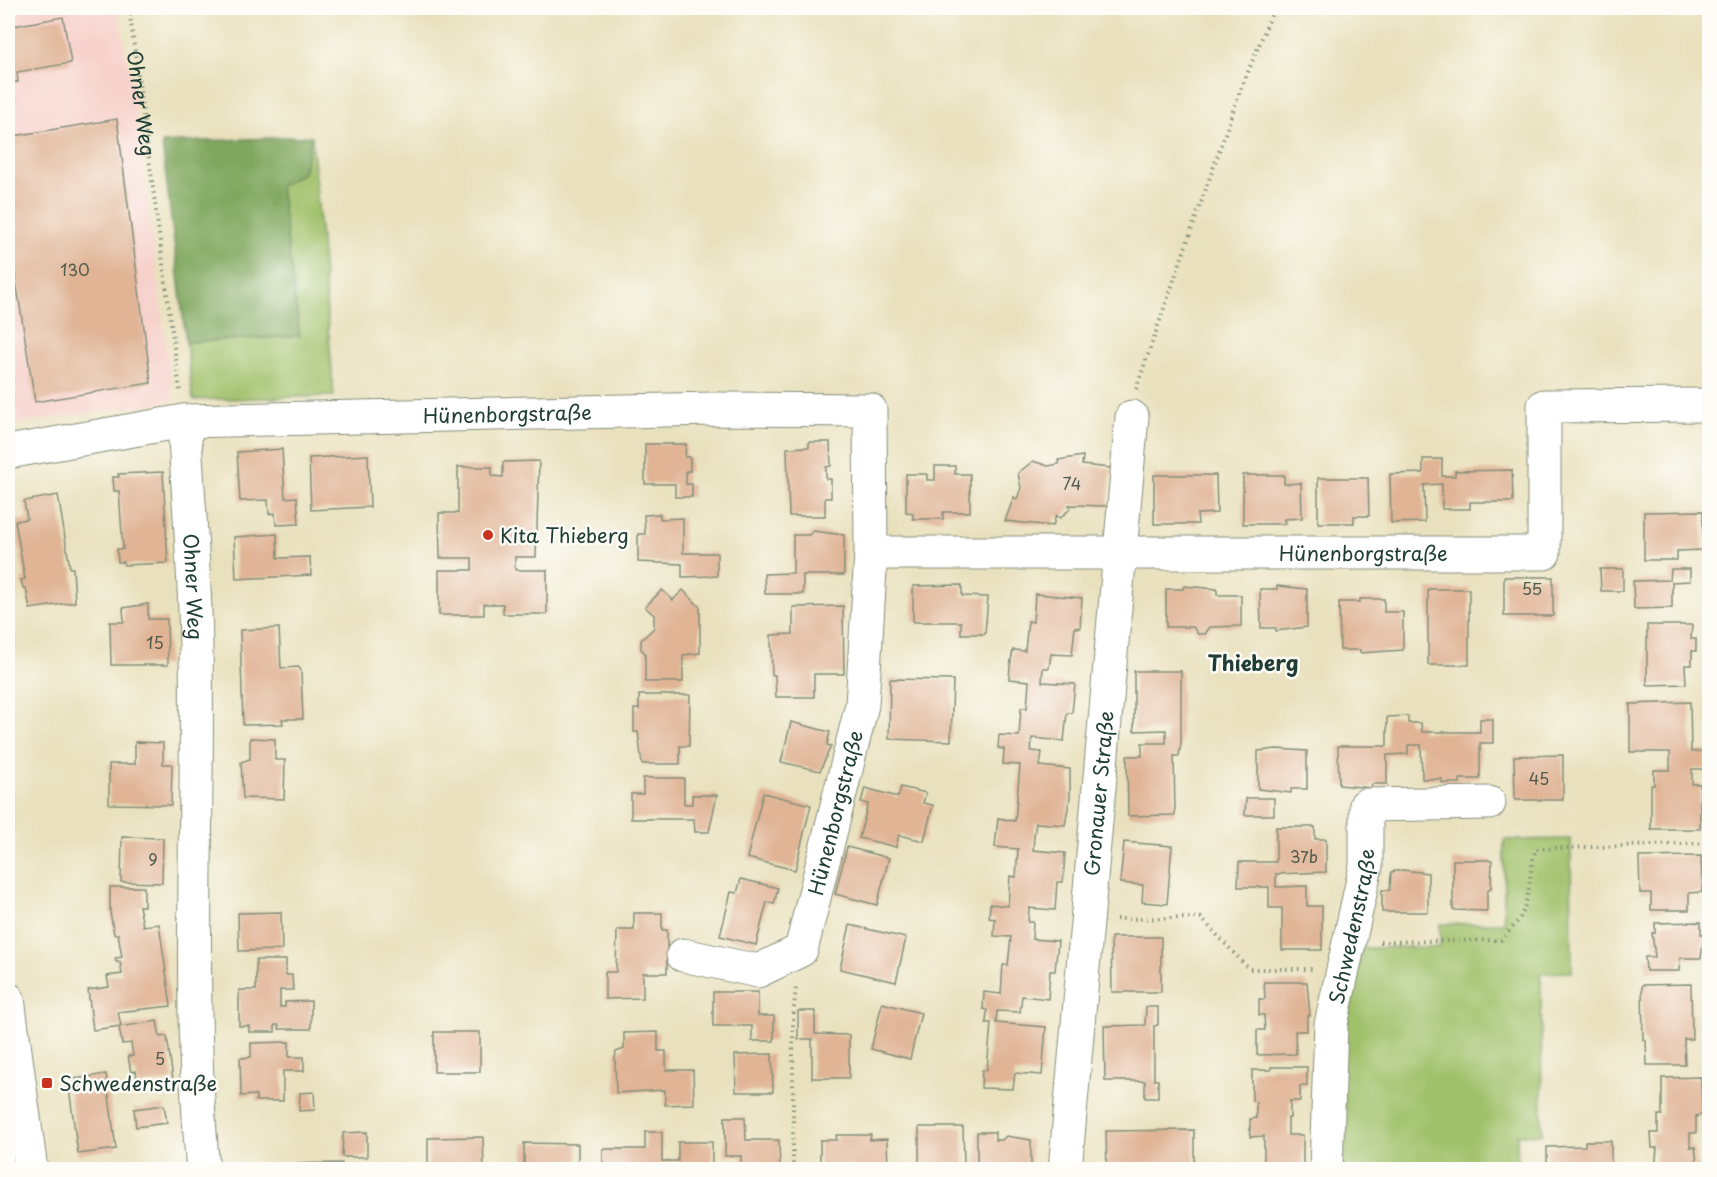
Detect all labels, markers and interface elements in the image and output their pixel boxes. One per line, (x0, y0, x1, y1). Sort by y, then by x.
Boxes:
street label: Ohner Weg (120, 48, 164, 158)
house number: 130 (60, 257, 90, 281)
street label: Hünenborgstraße (422, 397, 592, 431)
house number: 74 (1063, 471, 1081, 495)
place label: Kita Thieberg (500, 520, 629, 550)
marker: Kita Thieberg (481, 528, 495, 542)
street label: Ohner Weg (176, 533, 211, 640)
street label: Hünenborgstraße (1279, 538, 1448, 568)
house number: 55 (1522, 576, 1542, 600)
house number: 15 (146, 630, 164, 654)
district label: Thieberg (1208, 646, 1298, 678)
street label: Gronauer Straße (1076, 710, 1121, 877)
street label: Hünenborgstraße (800, 727, 870, 898)
house number: 45 (1529, 766, 1549, 790)
house number: 37b (1290, 844, 1318, 868)
house number: 9 (148, 847, 158, 871)
street label: Schwedenstraße (1321, 849, 1382, 1007)
house number: 5 (155, 1046, 165, 1070)
place label: Schwedenstraße (59, 1068, 217, 1098)
marker: Schwedenstraße (40, 1076, 54, 1090)

